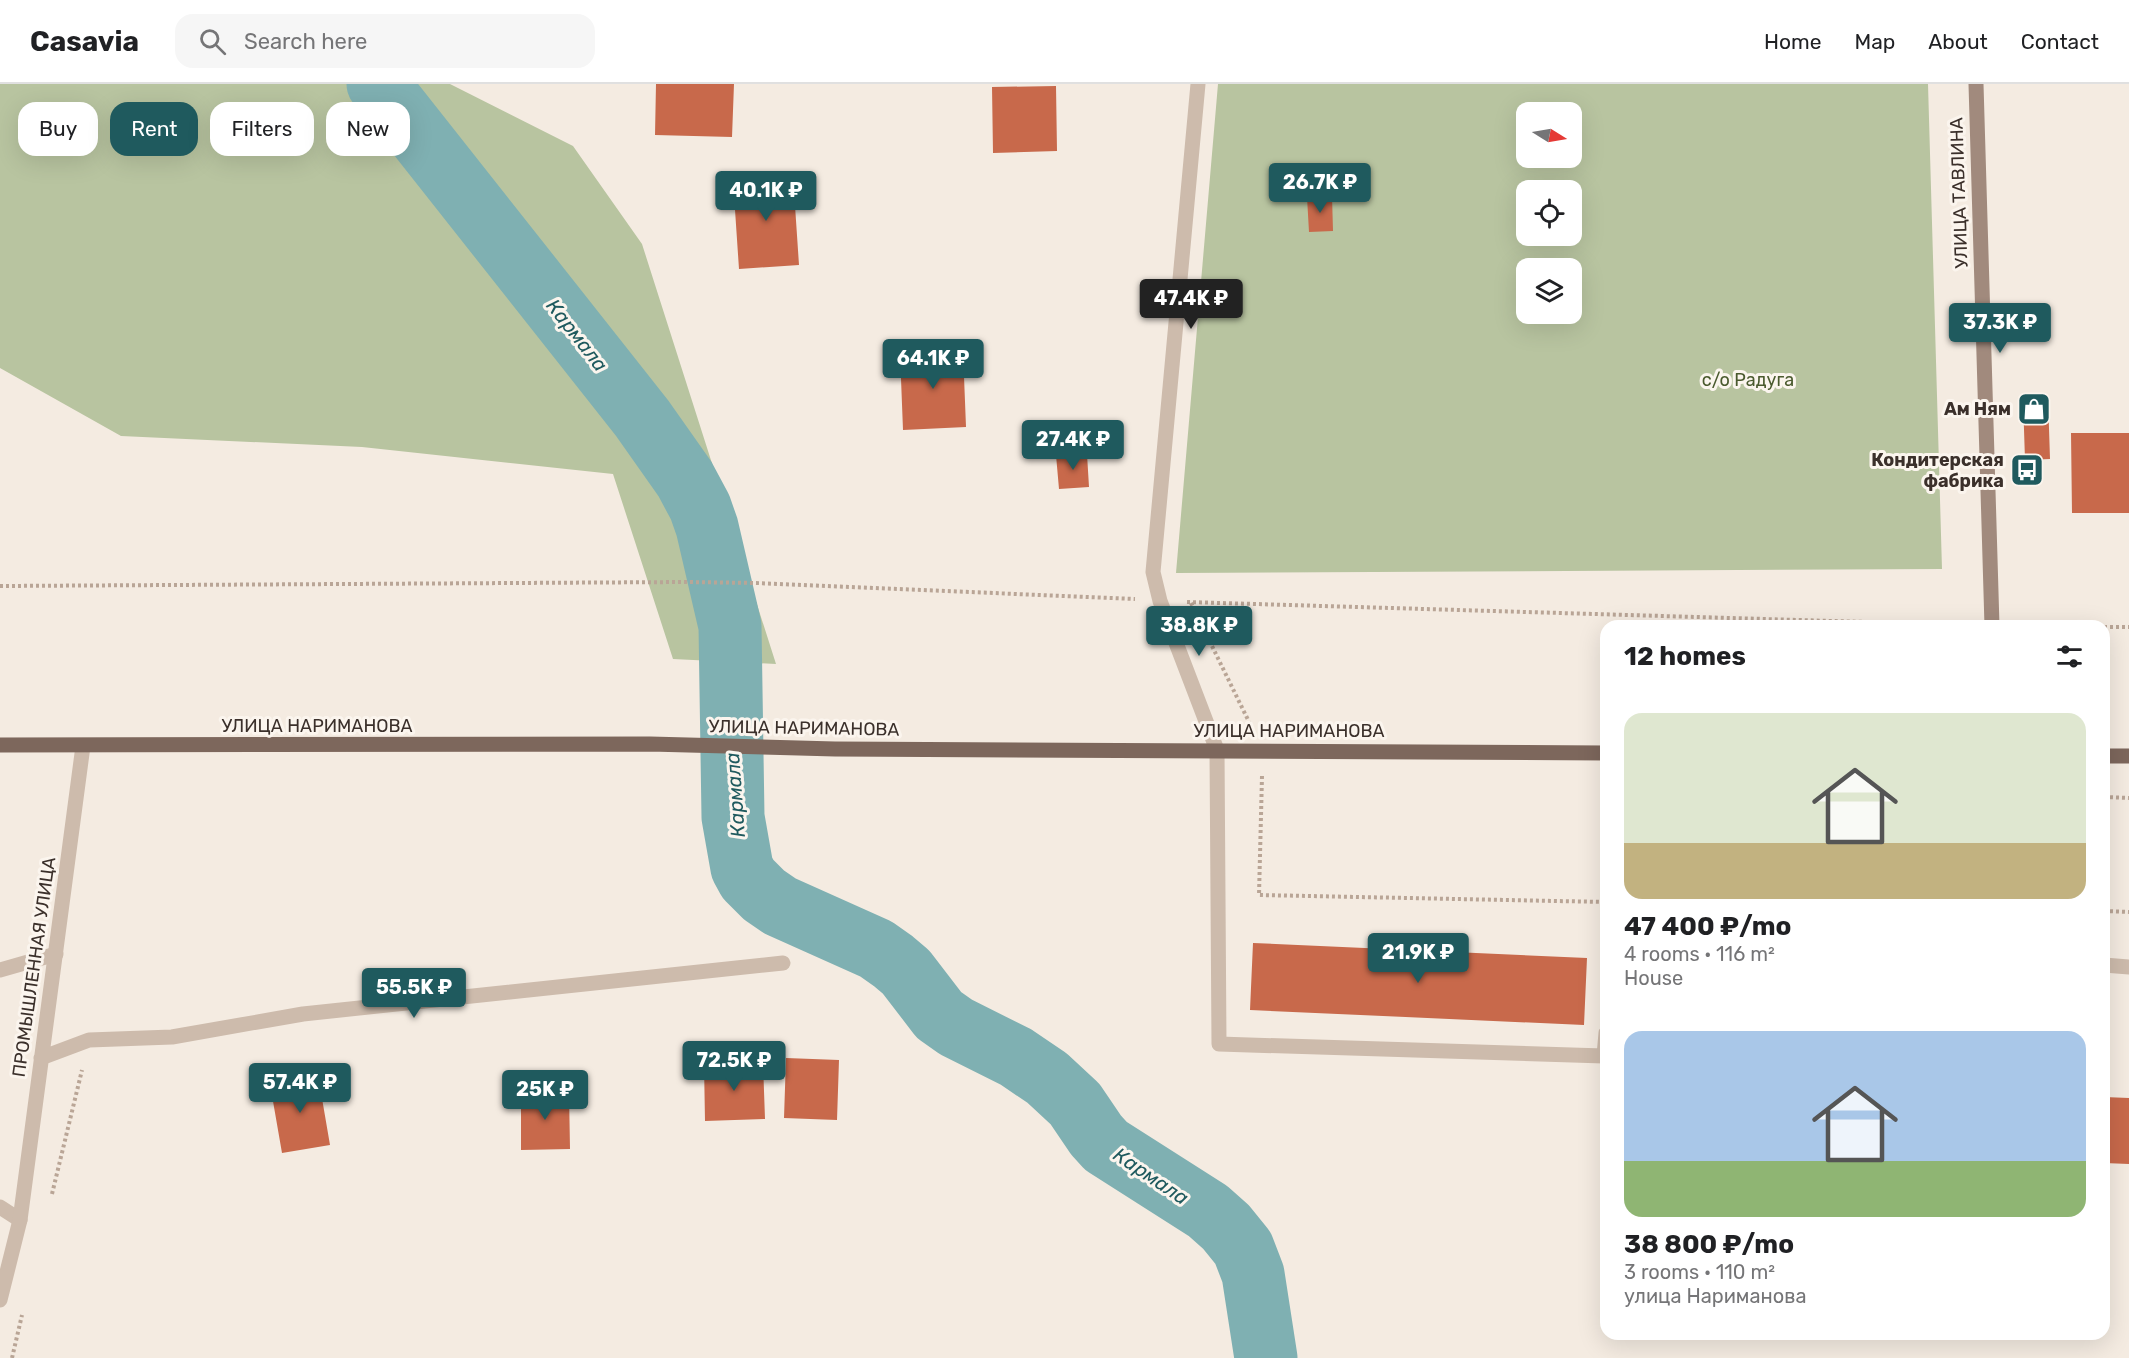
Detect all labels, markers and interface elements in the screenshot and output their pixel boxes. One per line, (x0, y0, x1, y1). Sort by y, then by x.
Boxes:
search box (175, 14, 595, 68)
text: Casavia (30, 25, 139, 58)
icon: search (196, 25, 229, 58)
text: Search here (244, 28, 367, 55)
text: Home (1764, 29, 1821, 54)
text: Map (1854, 29, 1895, 54)
text: About (1928, 29, 1988, 54)
text: Contact (2021, 29, 2099, 54)
chip: Buy (18, 102, 98, 156)
chip: Rent (110, 102, 198, 156)
chip: Filters (210, 102, 314, 156)
chip: New (326, 102, 410, 156)
north arrow (1516, 102, 1582, 168)
map controls (1516, 102, 1582, 324)
street label: УЛИЦА ТАВЛИНА (1945, 117, 1973, 269)
pin: 26.7K ₽ (1265, 163, 1375, 214)
text: 26.7K ₽ (1283, 170, 1357, 194)
pin: 40.1K ₽ (711, 171, 821, 222)
text: 40.1K ₽ (729, 178, 803, 202)
button: locate (1516, 180, 1582, 246)
button: layers (1516, 258, 1582, 324)
pin: 47.4K ₽ (1136, 279, 1246, 330)
text: 47.4K ₽ (1154, 286, 1228, 310)
water label: Кармала (541, 294, 613, 376)
pin: 37.3K ₽ (1945, 303, 2055, 354)
text: 37.3K ₽ (1963, 310, 2037, 334)
pin: 64.1K ₽ (878, 339, 988, 390)
text: 64.1K ₽ (897, 346, 969, 370)
park label: с/о Радуга (1702, 369, 1794, 391)
shop icon: Ам Ням (2016, 391, 2052, 427)
place label: Ам Ням (1944, 398, 2011, 420)
pin: 27.4K ₽ (1018, 420, 1128, 471)
text: 27.4K ₽ (1036, 427, 1110, 451)
place label: Кондитерская фабрика (1871, 449, 2004, 492)
bus stop icon: Кондитерская фабрика (2009, 452, 2045, 488)
pin: 38.8K ₽ (1144, 606, 1254, 657)
text: 38.8K ₽ (1160, 613, 1238, 637)
icon: filters (2053, 640, 2086, 673)
text: 12 homes (1624, 641, 1746, 672)
street label: УЛИЦА НАРИМАНОВА (221, 715, 413, 737)
street label: УЛИЦА НАРИМАНОВА (708, 715, 900, 741)
street label: УЛИЦА НАРИМАНОВА (1193, 720, 1385, 742)
water label: Кармала (720, 751, 750, 838)
icon: home (1801, 752, 1909, 860)
street label: ПРОМЫШЛЕННАЯ УЛИЦА (8, 856, 60, 1078)
text: 47 400 ₽/mo (1624, 911, 1791, 942)
pin: 21.9K ₽ (1363, 933, 1473, 984)
text: 21.9K ₽ (1382, 940, 1454, 964)
text: 4 rooms · 116 m² (1624, 942, 1775, 966)
text: House (1624, 966, 1683, 990)
pin: 55.5K ₽ (359, 968, 469, 1019)
text: 55.5K ₽ (376, 975, 452, 999)
pin: 72.5K ₽ (679, 1041, 789, 1092)
text: 72.5K ₽ (697, 1048, 771, 1072)
pin: 57.4K ₽ (245, 1063, 355, 1114)
text: 57.4K ₽ (263, 1070, 337, 1094)
pin: 25K ₽ (503, 1070, 587, 1121)
icon: home (1801, 1070, 1909, 1178)
text: 25K ₽ (516, 1077, 574, 1101)
water label: Кармала (1109, 1142, 1193, 1210)
text: 38 800 ₽/mo (1624, 1229, 1794, 1260)
text: 3 rooms · 110 m² (1624, 1260, 1775, 1284)
text: улица Нариманова (1624, 1284, 1806, 1308)

